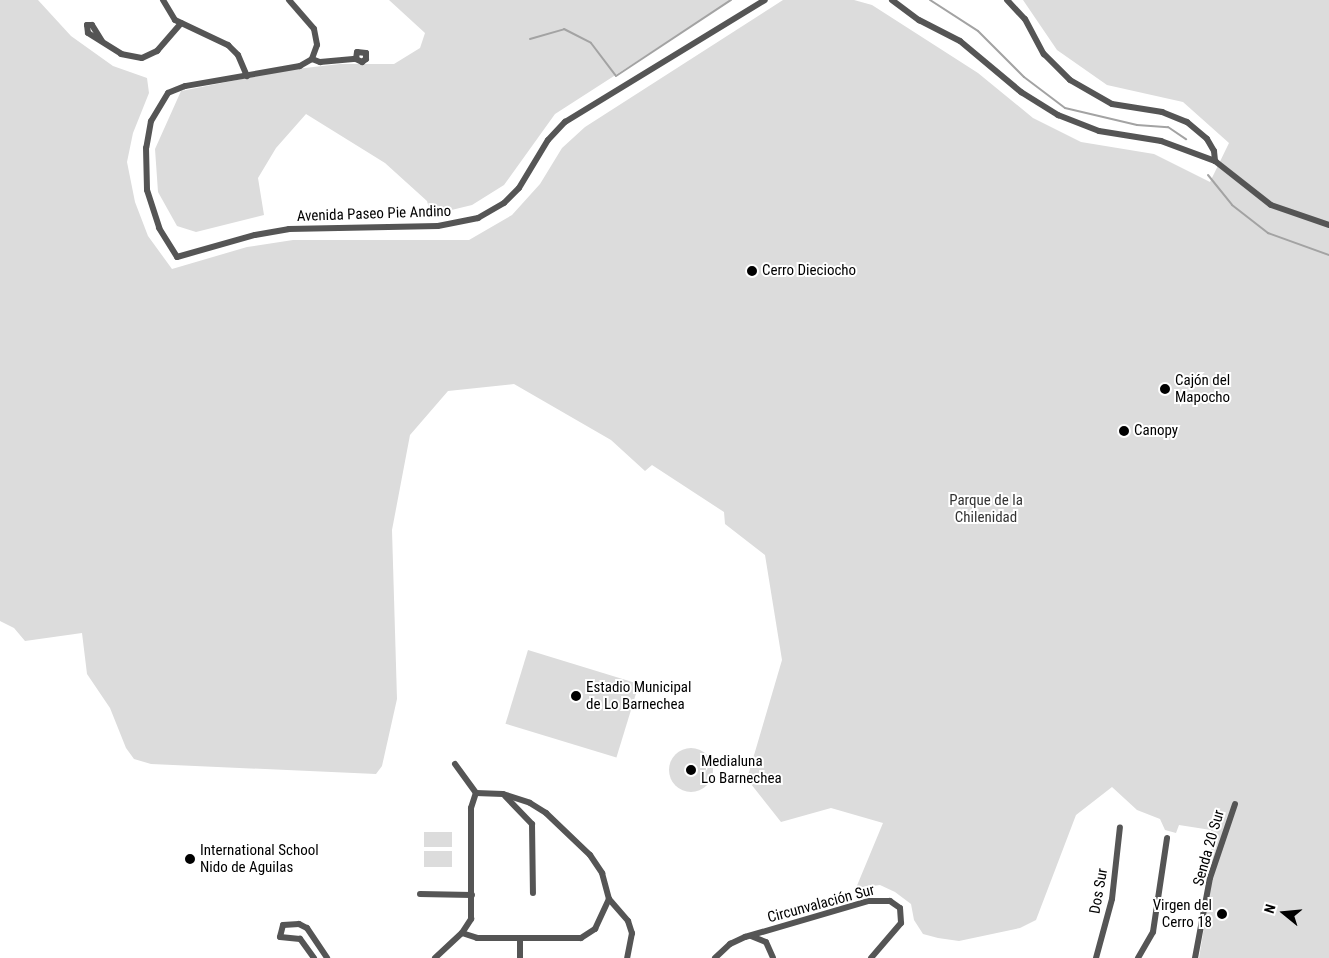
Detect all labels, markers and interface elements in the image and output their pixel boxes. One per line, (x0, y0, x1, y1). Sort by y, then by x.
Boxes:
street label: Avenida Paseo Pie Andino (296, 202, 452, 226)
place label: Cerro Dieciocho (762, 262, 856, 280)
marker: Cerro Dieciocho (746, 265, 758, 277)
place label: Cajón del Mapocho (1175, 371, 1230, 406)
marker: Cajón del Mapocho (1159, 383, 1171, 395)
place label: Canopy (1134, 422, 1178, 440)
marker: Canopy (1118, 425, 1130, 437)
park label: Parque de la Chilenidad (949, 491, 1023, 526)
place label: Estadio Municipal de Lo Barnechea (586, 678, 691, 713)
marker: Estadio Municipal de Lo Barnechea (570, 690, 582, 702)
place label: Medialuna Lo Barnechea (701, 752, 782, 787)
marker: Medialuna Lo Barnechea (685, 764, 697, 776)
street label: Senda 20 Sur (1190, 808, 1228, 888)
place label: International School Nido de Aguilas (200, 841, 319, 876)
marker: International School Nido de Aguilas (184, 853, 196, 865)
street label: Dos Sur (1086, 867, 1112, 915)
street label: Circunvalación Sur (765, 881, 877, 927)
north arrow (1259, 888, 1309, 938)
place label: Virgen del Cerro 18 (1153, 896, 1212, 931)
text: N (1261, 902, 1279, 915)
marker: Virgen del Cerro 18 (1216, 908, 1228, 920)

